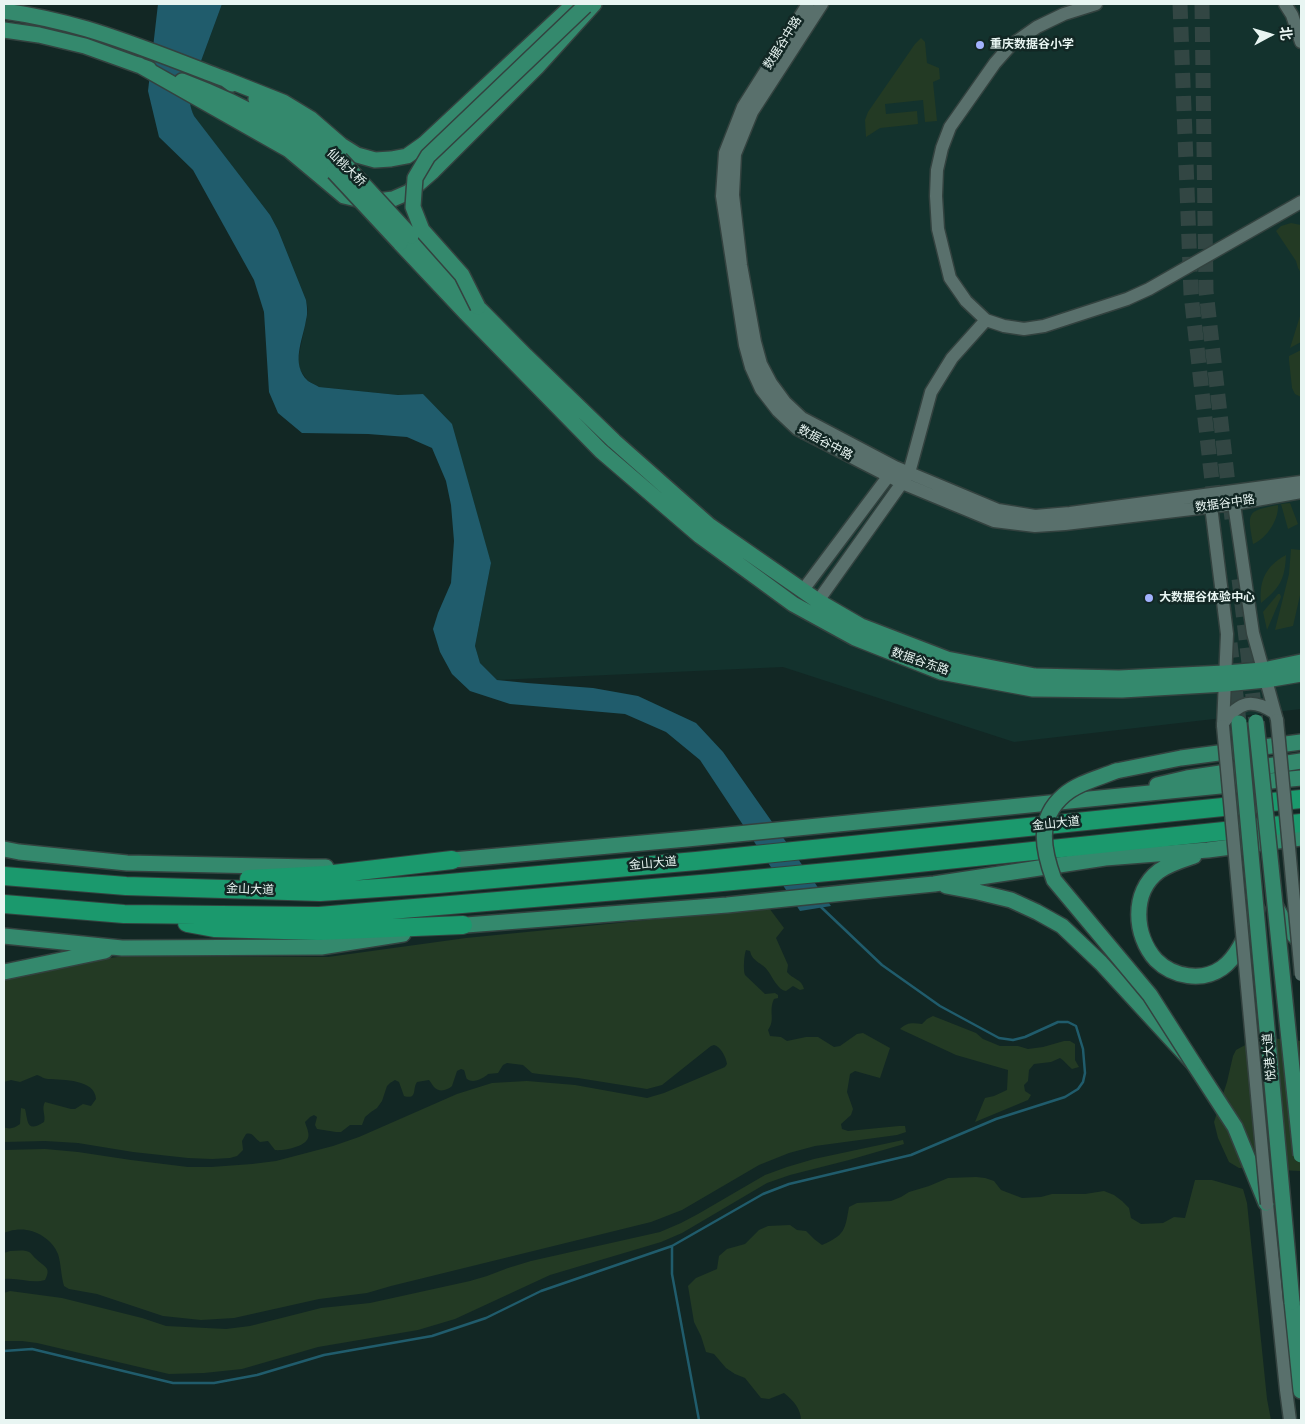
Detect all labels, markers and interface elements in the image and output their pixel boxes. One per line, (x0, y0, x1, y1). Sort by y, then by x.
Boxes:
north arrow (1245, 10, 1295, 60)
street label: 数据谷中路 (761, 14, 805, 72)
text: 北 (1276, 26, 1295, 41)
place label: 重庆数据谷小学 (990, 38, 1074, 52)
marker: 重庆数据谷小学 (974, 39, 986, 51)
street label: 仙桃大桥 (324, 146, 368, 190)
street label: 数据谷中路 (795, 423, 855, 463)
street label: 数据谷中路 (1194, 493, 1256, 515)
place label: 大数据谷体验中心 (1159, 591, 1255, 605)
marker: 大数据谷体验中心 (1143, 592, 1155, 604)
street label: 数据谷东路 (889, 645, 951, 679)
street label: 金山大道 (1031, 814, 1081, 834)
street label: 金山大道 (628, 855, 678, 873)
street label: 金山大道 (226, 882, 274, 898)
street label: 悦港大道 (1261, 1032, 1279, 1082)

